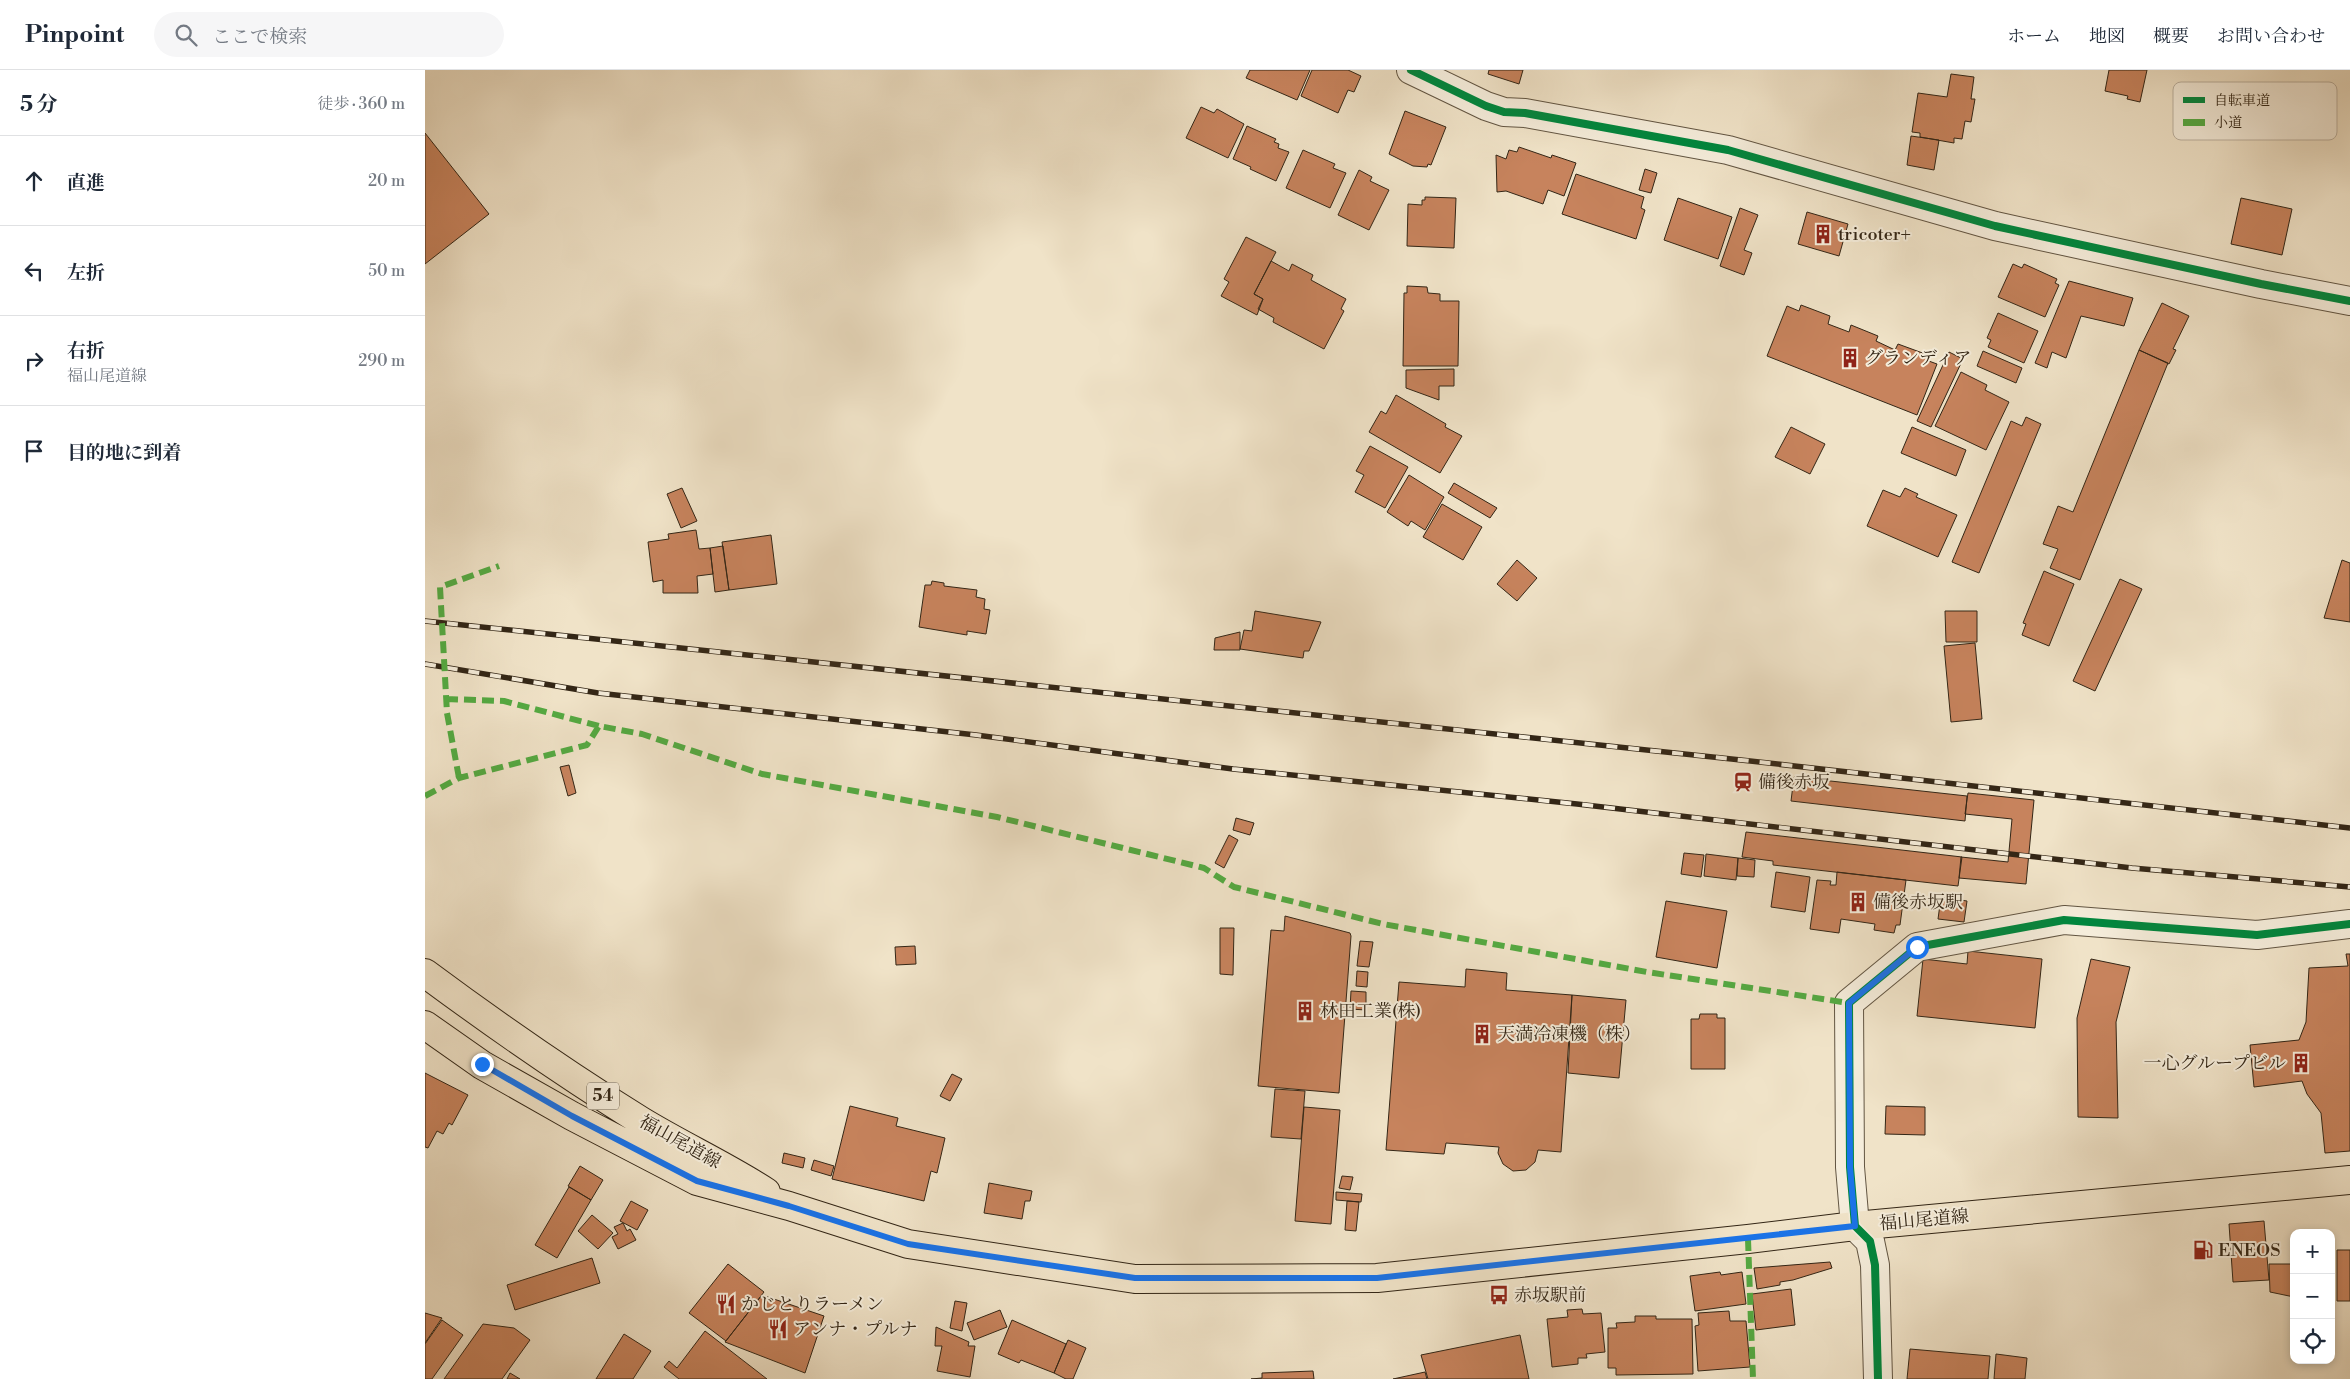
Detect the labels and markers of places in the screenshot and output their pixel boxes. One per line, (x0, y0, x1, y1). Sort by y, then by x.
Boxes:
building icon: tricoter+ (1812, 223, 1834, 245)
place label: tricoter+ (1838, 223, 1911, 246)
building icon: グランディア (1839, 347, 1861, 369)
place label: グランディア (1865, 347, 1972, 370)
station icon: 備後赤坂 (1732, 771, 1754, 793)
place label: 備後赤坂 (1758, 771, 1830, 794)
building icon: 備後赤坂駅 (1847, 891, 1869, 913)
place label: 備後赤坂駅 (1873, 891, 1963, 914)
building icon: 林田工業(株) (1294, 1000, 1316, 1022)
place label: 林田工業(株) (1320, 1000, 1421, 1023)
building icon: 天満冷凍機（株） (1471, 1023, 1493, 1045)
place label: 天満冷凍機（株） (1497, 1023, 1641, 1046)
place label: 一心グループビル (2143, 1052, 2286, 1075)
building icon: 一心グループビル (2290, 1052, 2312, 1074)
fuel station icon: ENEOS (2192, 1239, 2214, 1261)
place label: ENEOS (2218, 1239, 2281, 1262)
bus stop icon: 赤坂駅前 (1488, 1284, 1510, 1306)
place label: 赤坂駅前 (1514, 1284, 1586, 1307)
restaurant icon: かじとりラーメン (715, 1293, 737, 1315)
place label: かじとりラーメン (741, 1293, 884, 1316)
restaurant icon: アンナ・プルナ (767, 1318, 789, 1340)
place label: アンナ・プルナ (793, 1318, 918, 1341)

